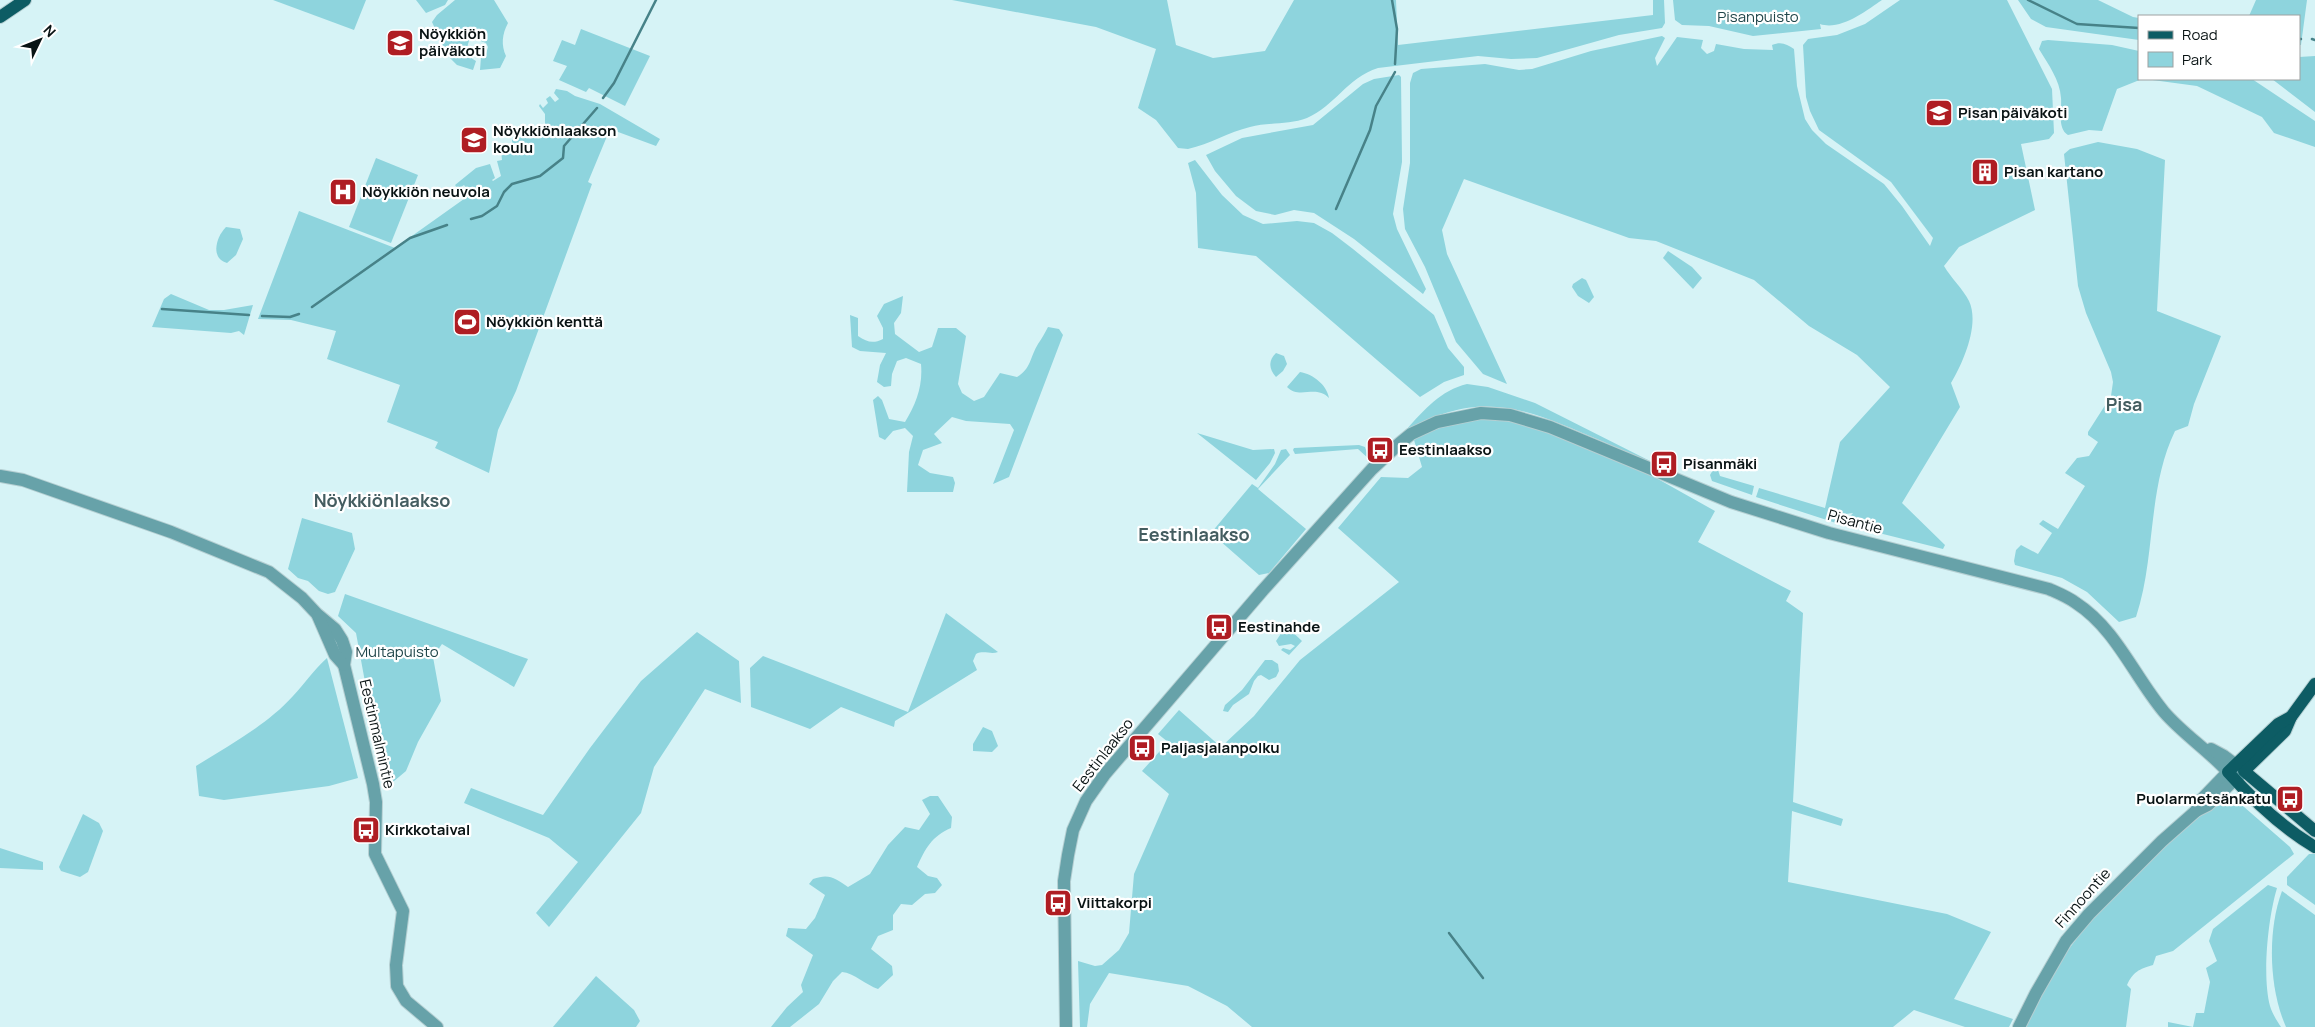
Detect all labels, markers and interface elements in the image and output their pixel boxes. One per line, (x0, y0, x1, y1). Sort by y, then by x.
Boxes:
park label: Pisanpuisto (1717, 6, 1799, 27)
north arrow (15, 15, 65, 65)
legend (2138, 15, 2300, 80)
text: N (39, 21, 60, 41)
place label: Nöykkiön päiväkoti (419, 23, 486, 61)
text: Road (2182, 24, 2218, 45)
school or university icon: Nöykkiön päiväkoti (385, 28, 415, 58)
text: Park (2182, 49, 2212, 70)
school or university icon: Pisan päiväkoti (1924, 98, 1954, 128)
place label: Pisan päiväkoti (1958, 102, 2067, 123)
place label: Nöykkiönlaakson koulu (493, 120, 616, 158)
school or university icon: Nöykkiönlaakson koulu (459, 125, 489, 155)
building icon: Pisan kartano (1970, 157, 2000, 187)
place label: Pisan kartano (2004, 161, 2103, 182)
hospital icon: Nöykkiön neuvola (328, 177, 358, 207)
place label: Nöykkiön neuvola (362, 181, 490, 202)
sports icon: Nöykkiön kenttä (452, 307, 482, 337)
place label: Nöykkiön kenttä (486, 311, 603, 332)
district label: Pisa (2106, 392, 2142, 416)
bus stop icon: Eestinlaakso (1365, 435, 1395, 465)
place label: Eestinlaakso (1399, 439, 1492, 460)
bus stop icon: Pisanmäki (1649, 449, 1679, 479)
place label: Pisanmäki (1683, 453, 1757, 474)
district label: Nöykkiönlaakso (314, 488, 450, 512)
street label: Pisantie (1825, 504, 1885, 539)
district label: Eestinlaakso (1138, 522, 1250, 546)
bus stop icon: Eestinahde (1204, 612, 1234, 642)
place label: Eestinahde (1238, 616, 1320, 637)
park label: Multapuisto (355, 641, 439, 662)
street label: Eestinmalmintie (355, 677, 400, 791)
street label: Eestinlaakso (1067, 714, 1138, 796)
bus stop icon: Paljasjalanpolku (1127, 733, 1157, 763)
place label: Paljasjalanpolku (1161, 737, 1280, 758)
bus stop icon: Puolarmetsänkatu (2275, 784, 2305, 814)
place label: Puolarmetsänkatu (2136, 788, 2271, 809)
bus stop icon: Kirkkotaival (351, 815, 381, 845)
place label: Kirkkotaival (385, 819, 470, 840)
street label: Finnoontie (2050, 863, 2115, 932)
bus stop icon: Viittakorpi (1043, 888, 1073, 918)
place label: Viittakorpi (1077, 892, 1152, 913)

